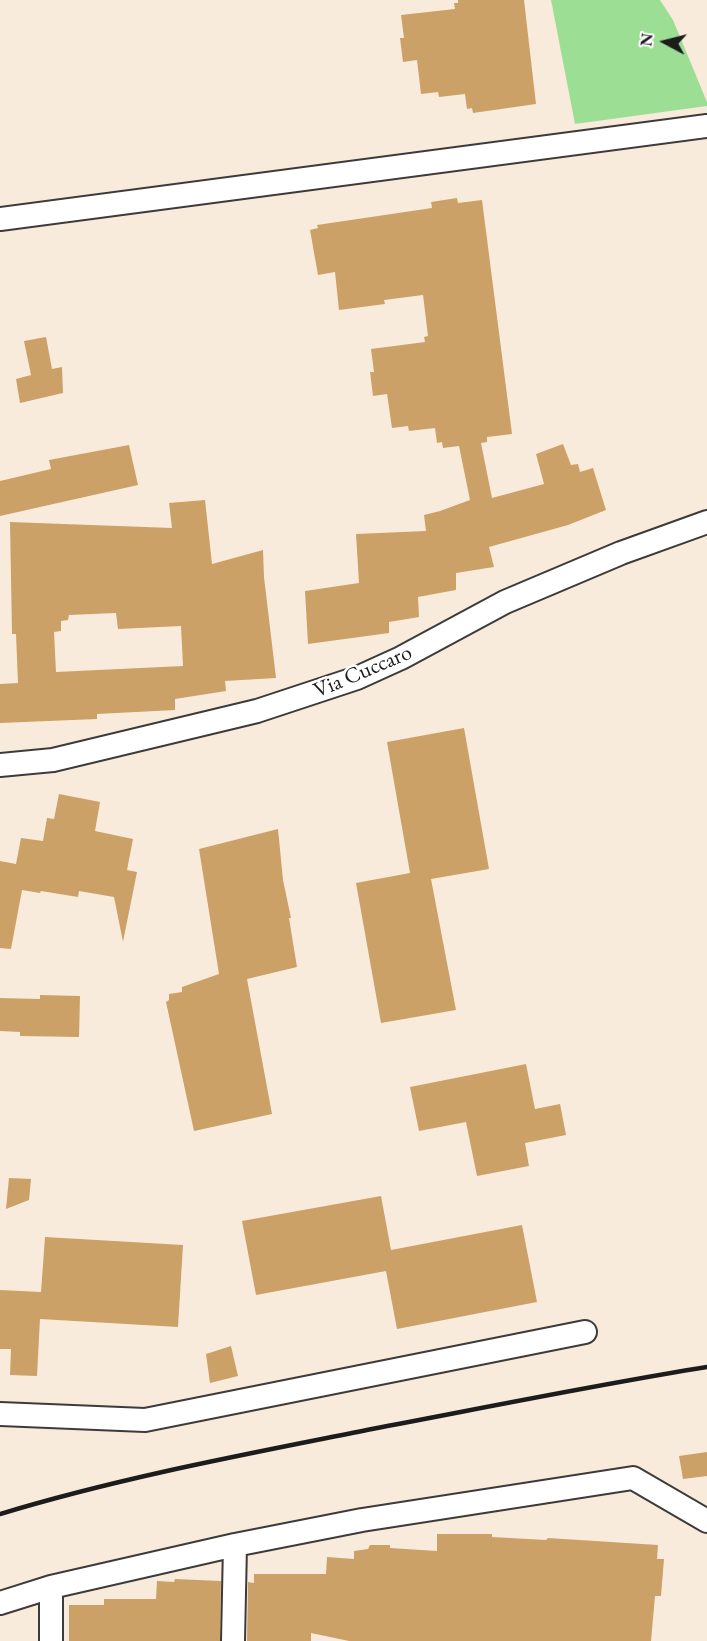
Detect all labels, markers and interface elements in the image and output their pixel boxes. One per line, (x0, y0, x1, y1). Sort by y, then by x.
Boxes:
north arrow (635, 12, 695, 72)
text: N (635, 32, 658, 47)
street label: Via Cuccaro (310, 639, 416, 705)

